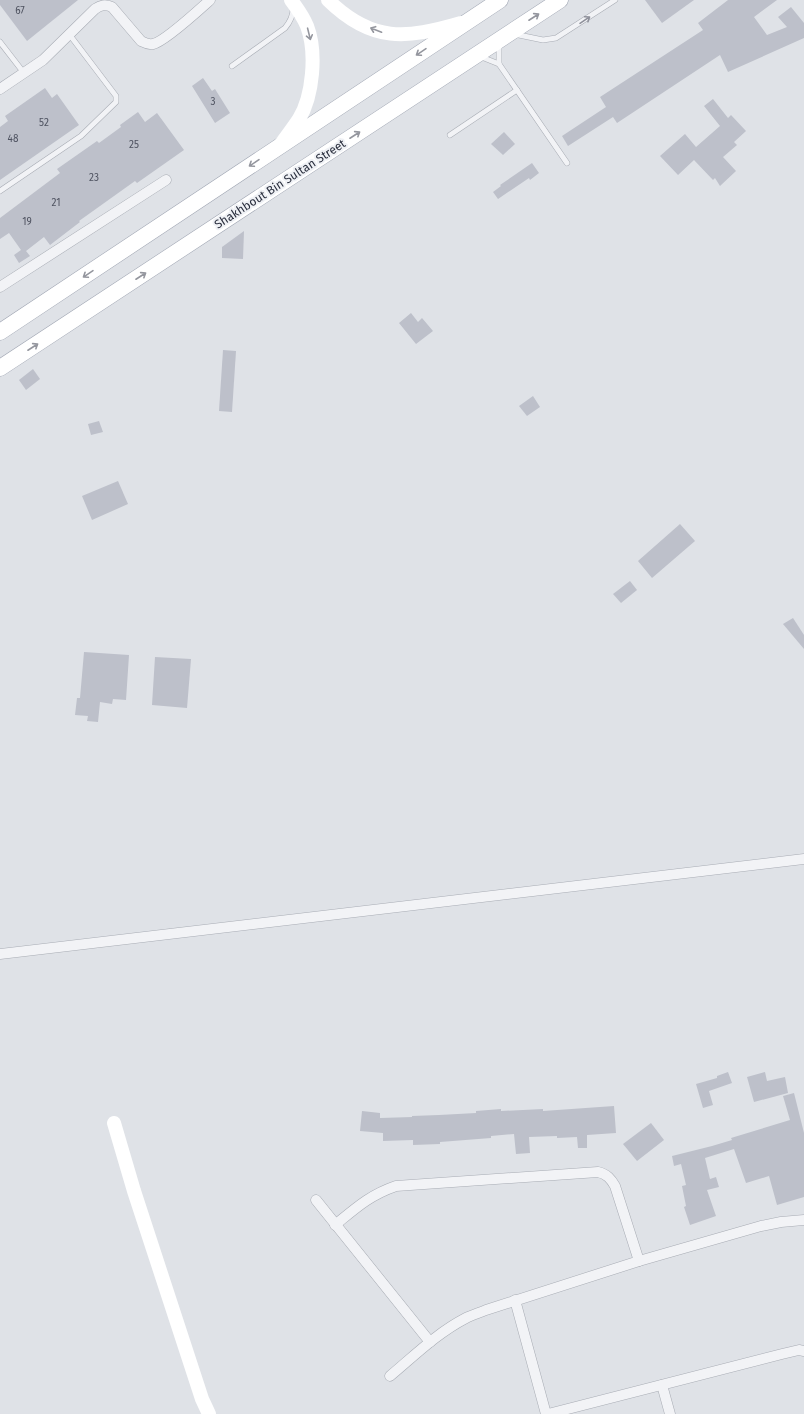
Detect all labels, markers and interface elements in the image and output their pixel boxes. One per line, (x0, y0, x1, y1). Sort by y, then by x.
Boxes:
house number: 67 (15, 5, 25, 17)
one-way arrow (528, 13, 539, 21)
one-way arrow (579, 16, 591, 24)
one-way arrow (371, 26, 383, 34)
one-way arrow (306, 27, 313, 40)
one-way arrow (415, 49, 427, 57)
house number: 3 (211, 96, 216, 108)
house number: 52 (39, 117, 49, 129)
one-way arrow (349, 131, 360, 139)
house number: 48 (8, 133, 19, 145)
street label: Shakhbout Bin Sultan Street (212, 136, 349, 232)
house number: 25 (129, 139, 139, 151)
one-way arrow (249, 159, 260, 167)
house number: 23 (89, 172, 99, 184)
house number: 21 (51, 197, 61, 209)
house number: 19 (22, 216, 32, 228)
one-way arrow (82, 269, 93, 278)
one-way arrow (135, 271, 147, 279)
one-way arrow (27, 343, 38, 351)

